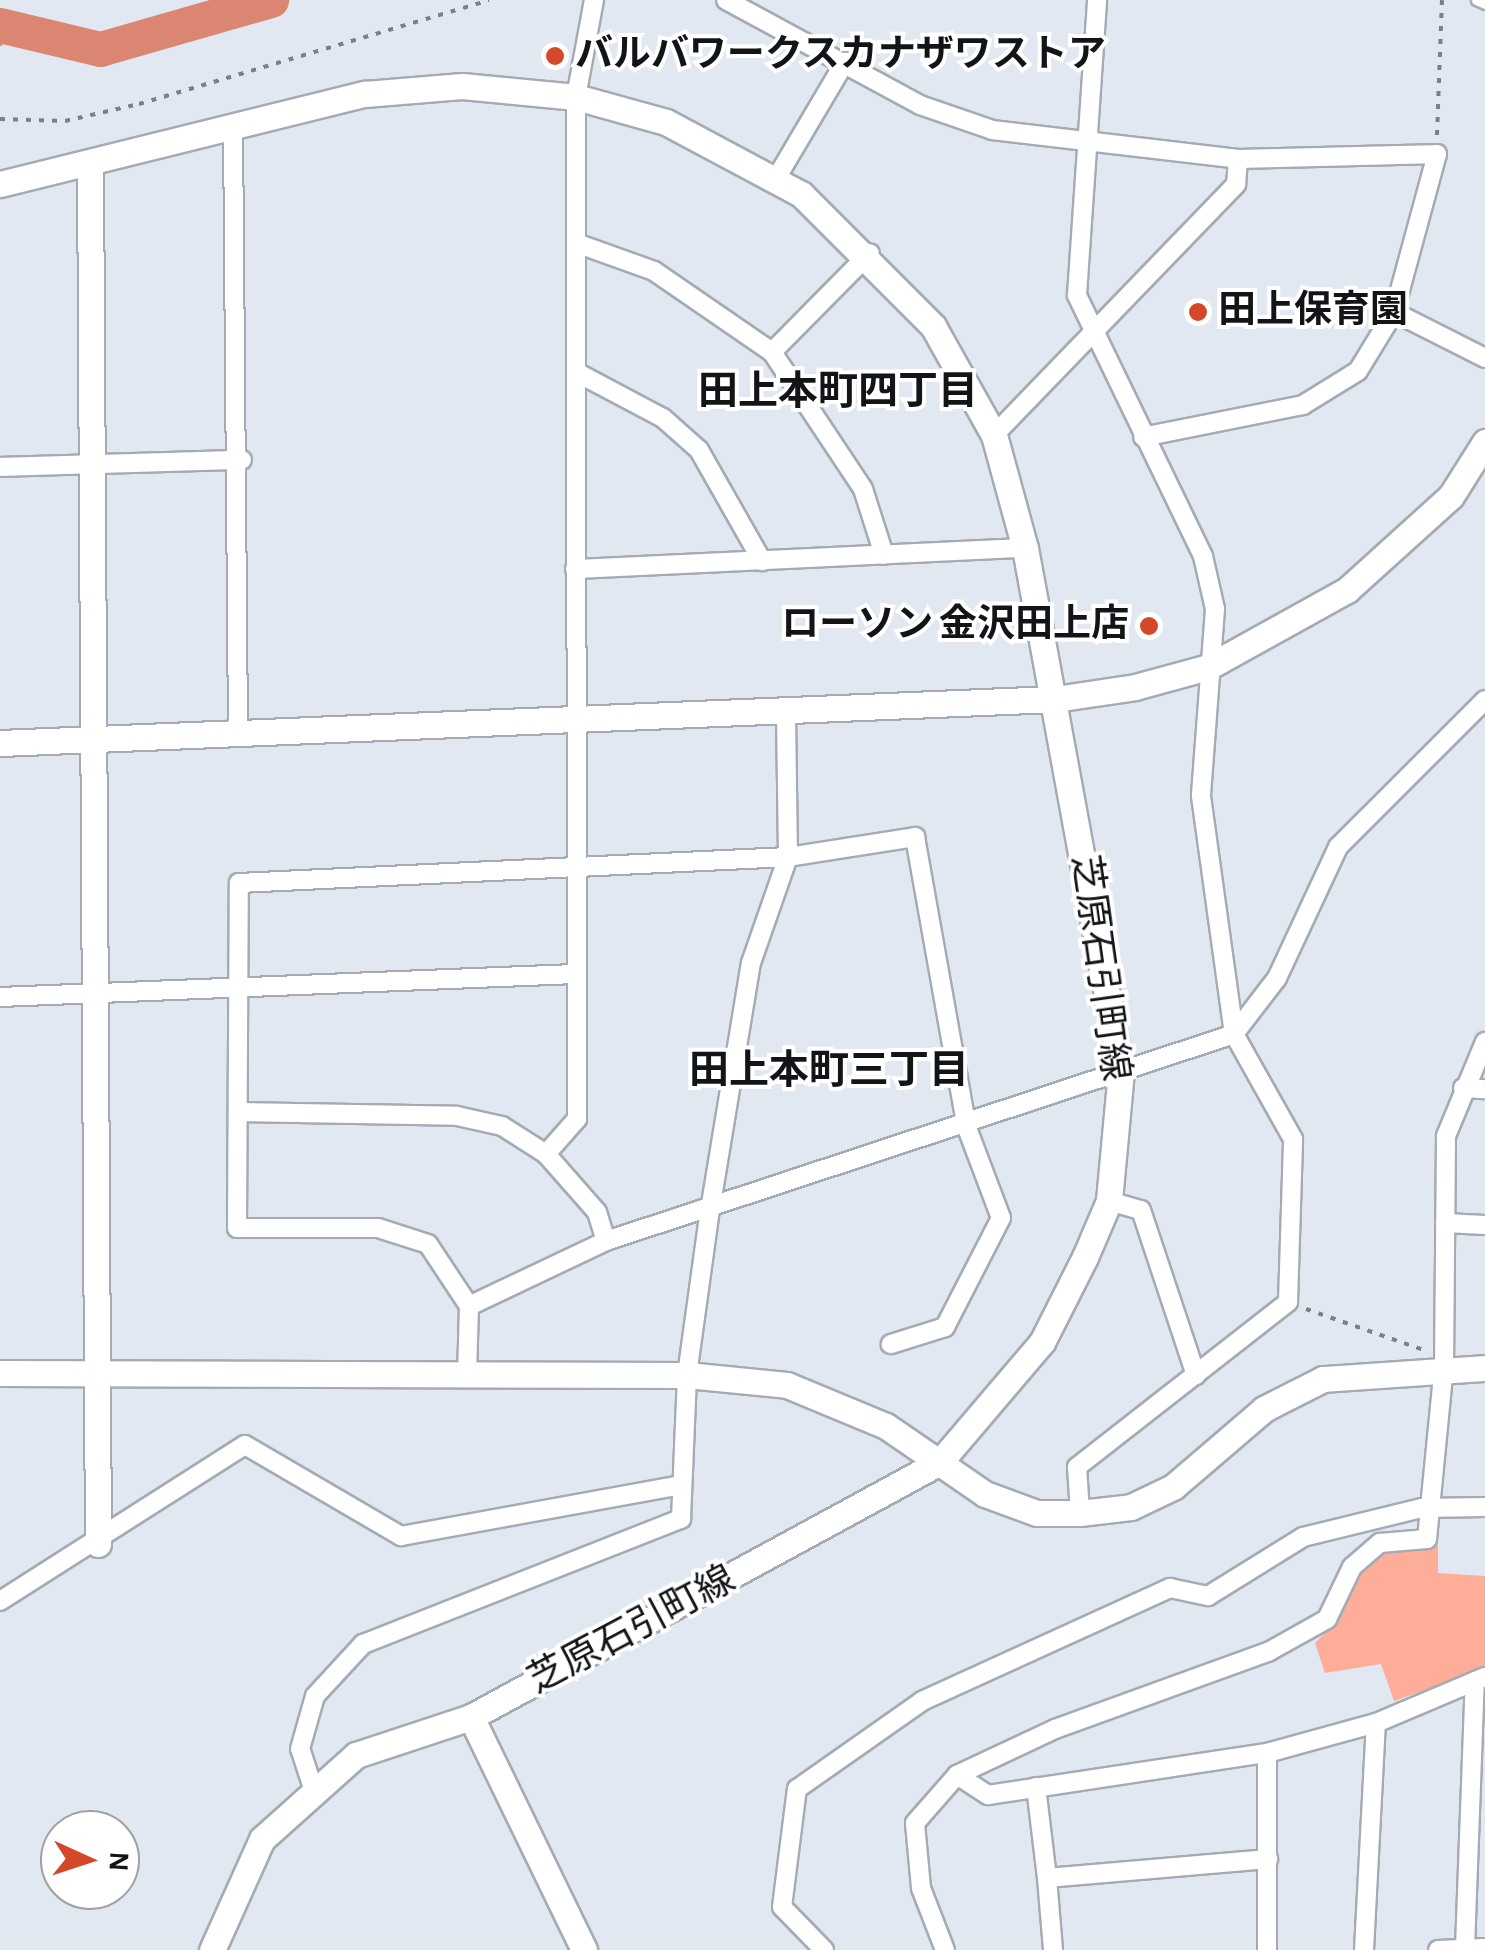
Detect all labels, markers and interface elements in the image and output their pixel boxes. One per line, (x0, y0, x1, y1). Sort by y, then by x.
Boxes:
place label: バルバワークスカナザワストア (575, 33, 1107, 79)
marker: バルバワークスカナザワストア (544, 45, 566, 67)
place label: 田上保育園 (1218, 289, 1408, 335)
marker: 田上保育園 (1187, 301, 1209, 323)
district label: 田上本町四丁目 (698, 368, 978, 416)
place label: ローソン 金沢田上店 (781, 603, 1129, 649)
marker: ローソン 金沢田上店 (1138, 615, 1160, 637)
street label: 芝原石引町線 (1061, 852, 1137, 1084)
district label: 田上本町三丁目 (689, 1047, 969, 1095)
street label: 芝原石引町線 (521, 1557, 743, 1705)
north arrow (40, 1810, 140, 1910)
text: N (103, 1851, 132, 1872)

